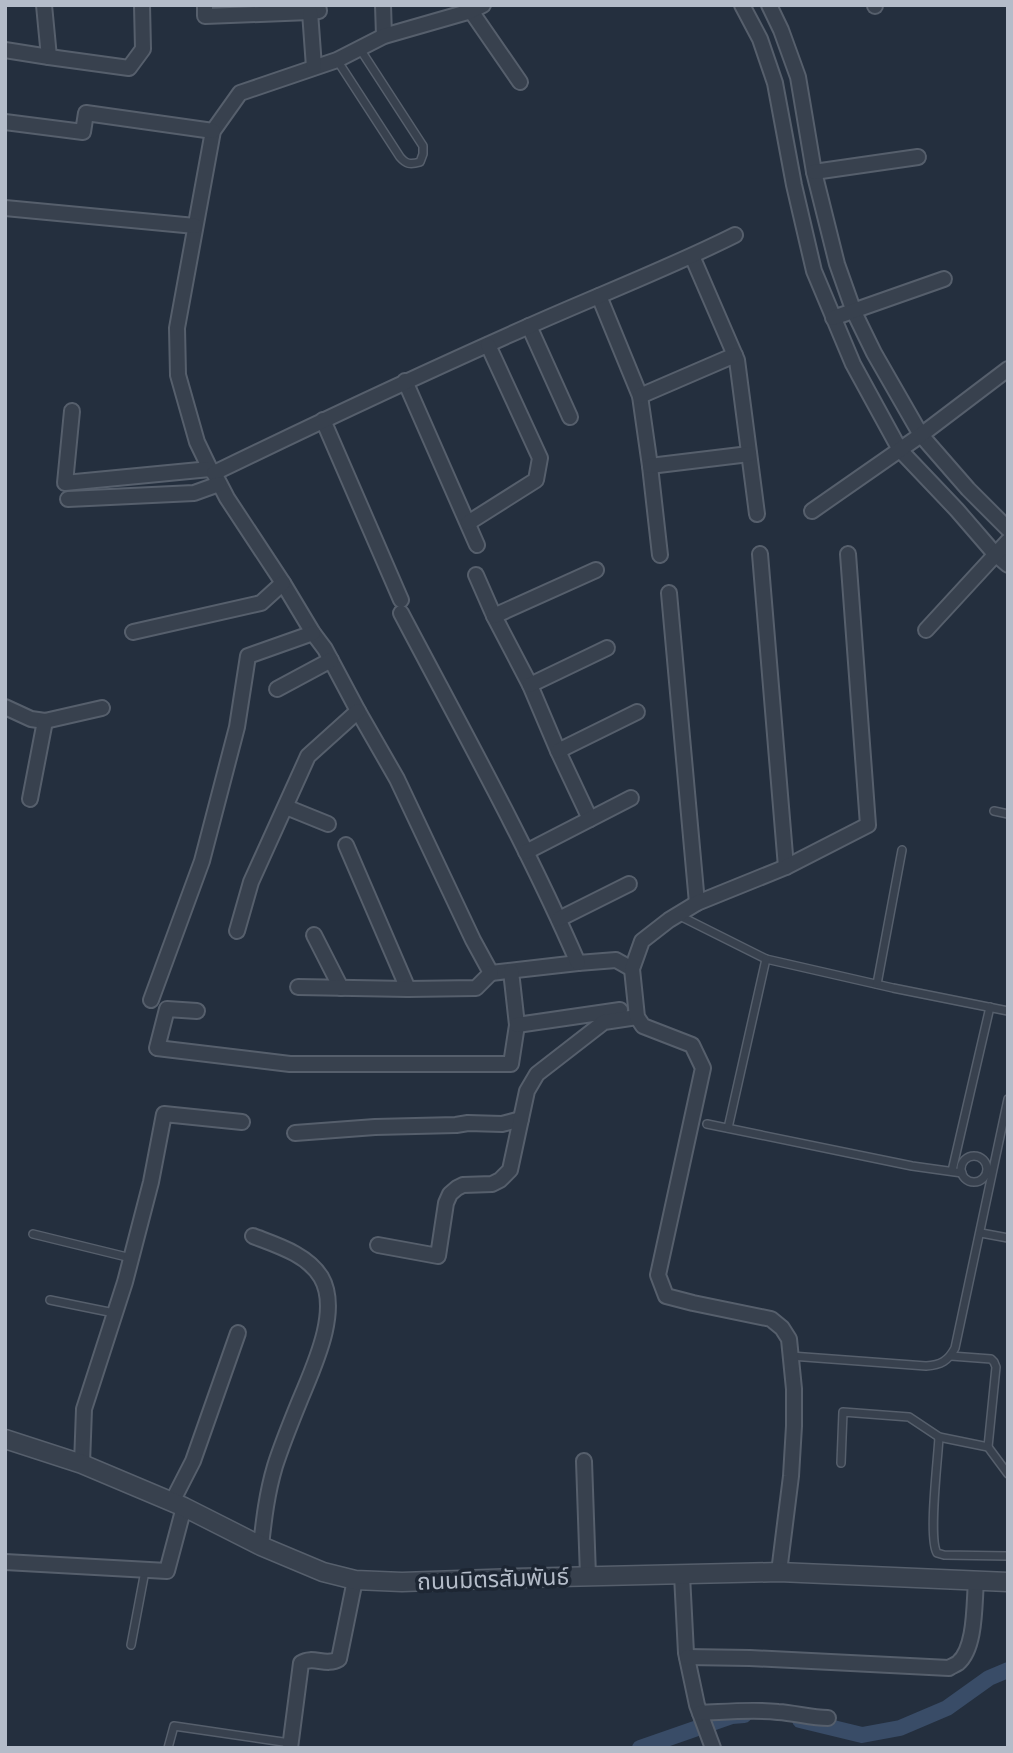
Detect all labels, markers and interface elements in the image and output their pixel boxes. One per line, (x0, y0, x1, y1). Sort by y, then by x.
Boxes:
street label: ถนนมิตรสัมพันธ์ (417, 1561, 570, 1597)

